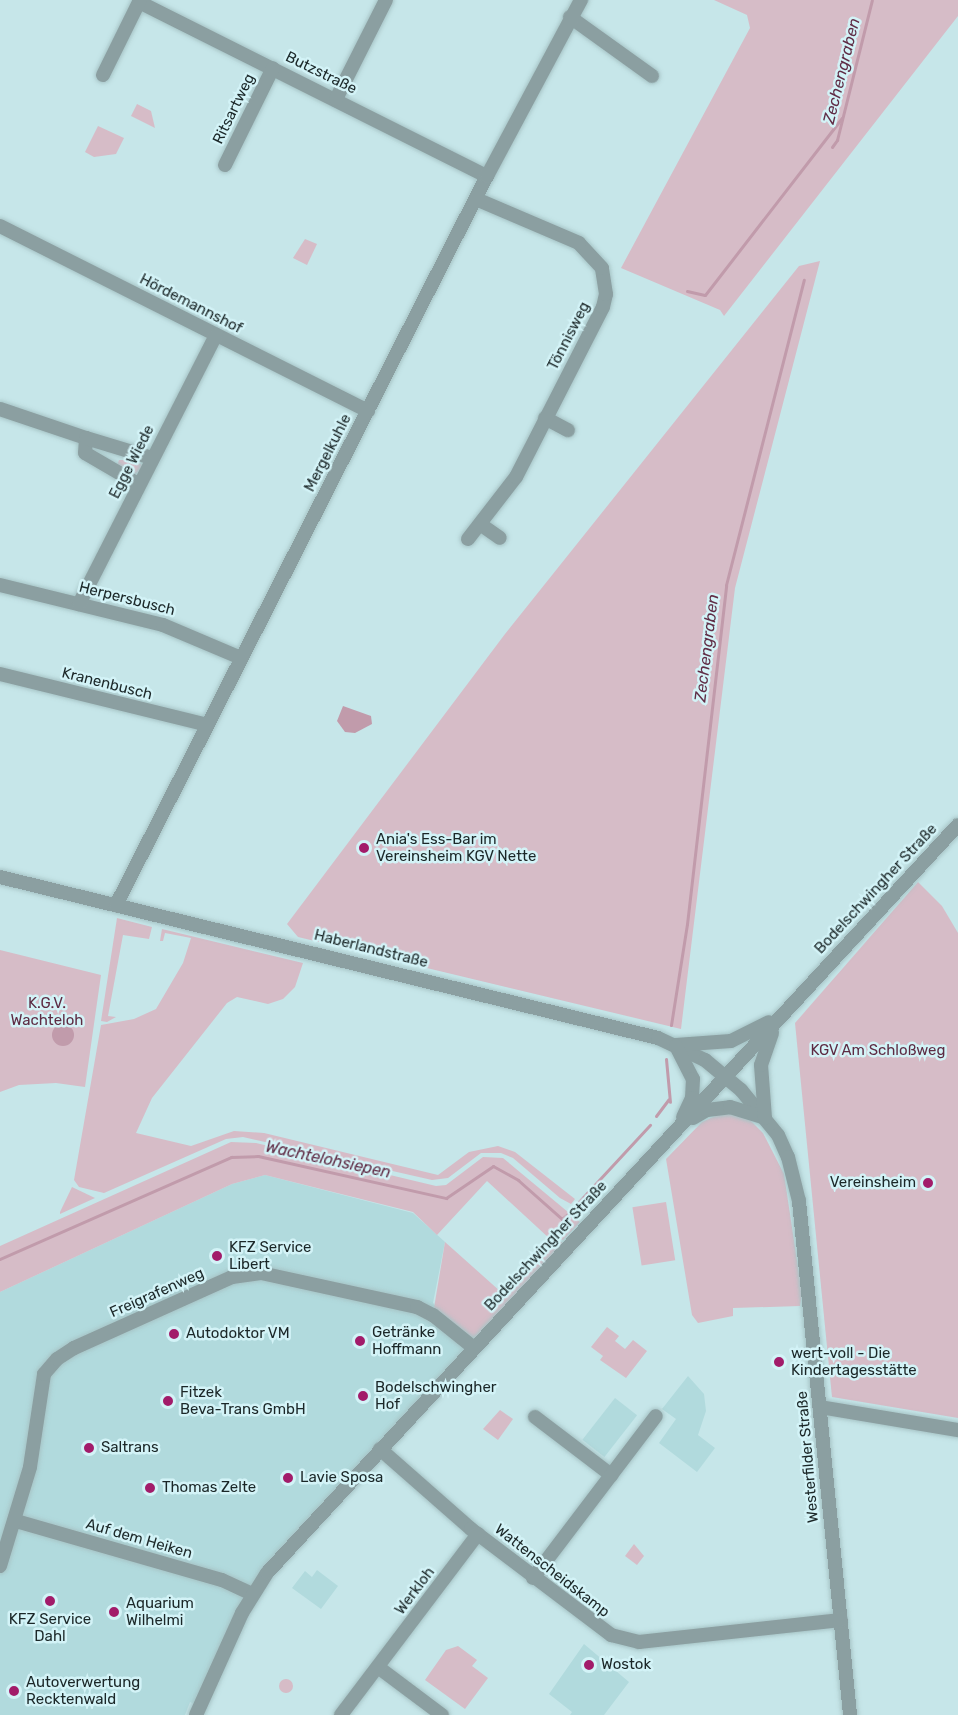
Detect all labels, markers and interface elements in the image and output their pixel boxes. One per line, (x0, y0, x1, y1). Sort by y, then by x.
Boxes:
water label: Zechengraben (820, 16, 864, 126)
street label: Butzstraße (282, 48, 360, 98)
street label: Ritsartweg (209, 71, 259, 147)
street label: Hördemannshof (137, 270, 245, 338)
street label: Tönnisweg (544, 299, 594, 373)
street label: Mergelkuhle (301, 411, 355, 495)
street label: Egge Wiede (106, 422, 158, 502)
street label: Herpersbusch (77, 578, 177, 620)
water label: Zechengraben (691, 593, 723, 703)
street label: Kranenbusch (60, 664, 154, 704)
street label: Bodelschwingher Straße (811, 820, 941, 958)
place label: Ania's Ess-Bar im Vereinsheim KGV Nette (376, 830, 537, 865)
marker: Ania's Ess-Bar im Vereinsheim KGV Nette (357, 841, 371, 855)
street label: Haberlandstraße (312, 926, 430, 972)
park label: K.G.V. Wachteloh (11, 994, 83, 1029)
park label: KGV Am Schloßweg (810, 1042, 946, 1060)
water label: Wachtelohsiepen (264, 1137, 392, 1183)
place label: Vereinsheim (830, 1174, 916, 1192)
marker: Vereinsheim (921, 1176, 935, 1190)
street label: Bodelschwingher Straße (481, 1177, 611, 1315)
place label: KFZ Service Libert (229, 1238, 311, 1273)
marker: KFZ Service Libert (210, 1249, 224, 1263)
street label: Freigrafenweg (107, 1264, 207, 1322)
place label: Getränke Hoffmann (372, 1323, 441, 1358)
place label: Autodoktor VM (186, 1325, 290, 1343)
marker: Autodoktor VM (167, 1327, 181, 1341)
marker: Getränke Hoffmann (353, 1334, 367, 1348)
place label: wert-voll - Die Kindertagesstätte (791, 1344, 917, 1379)
marker: wert-voll - Die Kindertagesstätte (772, 1355, 786, 1369)
place label: Bodelschwingher Hof (375, 1378, 497, 1413)
place label: Fitzek Beva-Trans GmbH (180, 1383, 306, 1418)
marker: Bodelschwingher Hof (356, 1389, 370, 1403)
street label: Westerfilder Straße (793, 1390, 823, 1524)
marker: Fitzek Beva-Trans GmbH (161, 1394, 175, 1408)
place label: Saltrans (101, 1439, 159, 1457)
marker: Saltrans (82, 1441, 96, 1455)
place label: Lavie Sposa (300, 1469, 383, 1487)
marker: Lavie Sposa (281, 1471, 295, 1485)
place label: Thomas Zelte (162, 1479, 256, 1497)
marker: Thomas Zelte (143, 1481, 157, 1495)
street label: Auf dem Heiken (83, 1515, 195, 1563)
street label: Wattenscheidskamp (491, 1521, 613, 1621)
street label: Werkloh (391, 1564, 439, 1618)
marker: KFZ Service Dahl (43, 1594, 57, 1608)
place label: Aquarium Wilhelmi (126, 1594, 194, 1629)
marker: Aquarium Wilhelmi (107, 1605, 121, 1619)
place label: KFZ Service Dahl (9, 1610, 91, 1645)
place label: Wostok (601, 1656, 651, 1674)
marker: Wostok (582, 1658, 596, 1672)
place label: Autoverwertung Recktenwald (26, 1673, 140, 1708)
marker: Autoverwertung Recktenwald (7, 1684, 21, 1698)

